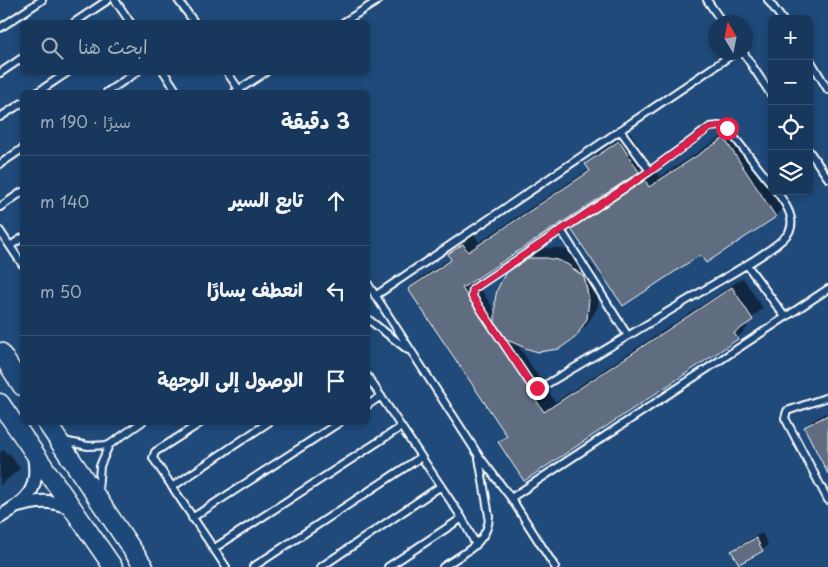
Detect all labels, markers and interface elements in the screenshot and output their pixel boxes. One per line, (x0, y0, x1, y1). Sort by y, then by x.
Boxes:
north arrow (708, 15, 753, 60)
map controls (768, 15, 813, 195)
button: + (768, 15, 813, 60)
search box (20, 20, 370, 75)
text: ابحث هنا (78, 32, 148, 60)
icon: search (38, 34, 66, 62)
button: − (768, 60, 813, 105)
text: 3 دقيقة (281, 104, 350, 136)
button: locate (768, 105, 813, 150)
text: سيرًا · 190 m (40, 109, 131, 133)
route start (716, 117, 739, 140)
button: layers (768, 150, 813, 195)
text: تابع السير (229, 185, 303, 213)
icon: ahead (322, 187, 350, 215)
text: 140 m (40, 189, 89, 213)
text: انعطف يسارًا (207, 275, 303, 303)
icon: left (322, 277, 350, 305)
text: 50 m (40, 279, 82, 303)
text: الوصول إلى الوجهة (157, 365, 303, 393)
icon: arrive (322, 367, 350, 395)
route end (526, 377, 549, 400)

